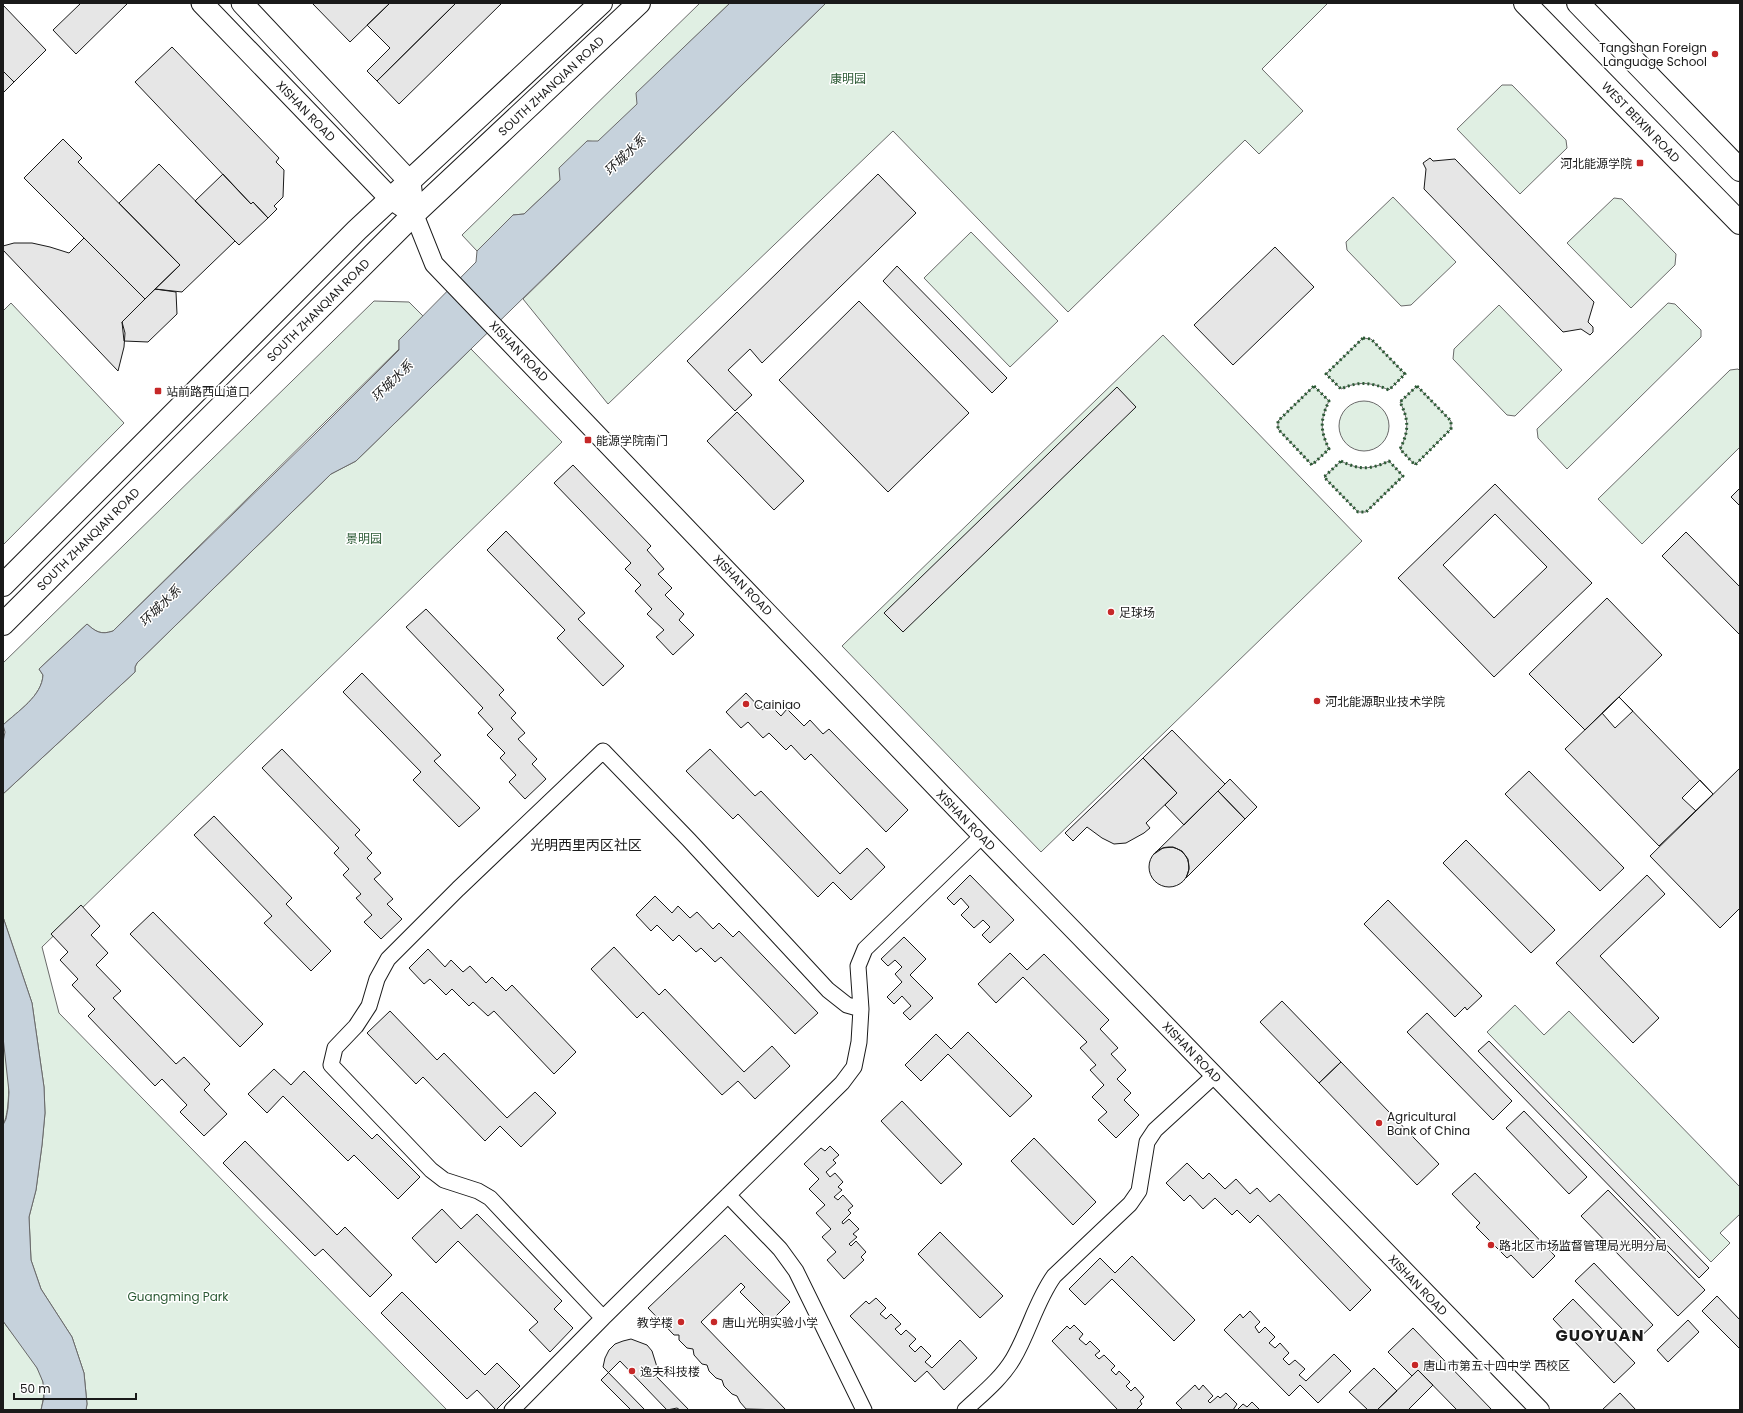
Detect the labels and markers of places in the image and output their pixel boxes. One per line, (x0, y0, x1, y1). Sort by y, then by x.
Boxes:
place label: Tangshan Foreign Language School (1599, 39, 1707, 70)
marker: Tangshan Foreign Language School (1710, 49, 1720, 59)
place label: 河北能源学院 (1560, 155, 1632, 172)
marker: 河北能源学院 (1635, 158, 1645, 168)
place label: 站前路西山道口 (166, 383, 250, 400)
marker: 站前路西山道口 (153, 386, 163, 396)
place label: 能源学院南门 (596, 432, 668, 449)
marker: 能源学院南门 (583, 435, 593, 445)
place label: 足球场 (1119, 604, 1155, 621)
marker: 足球场 (1106, 607, 1116, 617)
place label: 河北能源职业技术学院 (1325, 693, 1445, 710)
place label: Cainiao (754, 696, 801, 713)
marker: 河北能源职业技术学院 (1312, 696, 1322, 706)
marker: Cainiao (741, 699, 751, 709)
place label: Agricultural Bank of China (1387, 1108, 1470, 1139)
marker: Agricultural Bank of China (1374, 1118, 1384, 1128)
place label: 路北区市场监督管理局光明分局 (1499, 1237, 1667, 1254)
marker: 路北区市场监督管理局光明分局 (1486, 1240, 1496, 1250)
place label: 教学楼 (637, 1314, 673, 1331)
place label: 唐山光明实验小学 (722, 1314, 818, 1331)
marker: 教学楼 (676, 1317, 686, 1327)
marker: 唐山光明实验小学 (709, 1317, 719, 1327)
place label: 唐山市第五十四中学 西校区 (1423, 1357, 1570, 1374)
marker: 唐山市第五十四中学 西校区 (1410, 1360, 1420, 1370)
place label: 逸夫科技楼 (640, 1363, 700, 1380)
marker: 逸夫科技楼 (627, 1366, 637, 1376)

